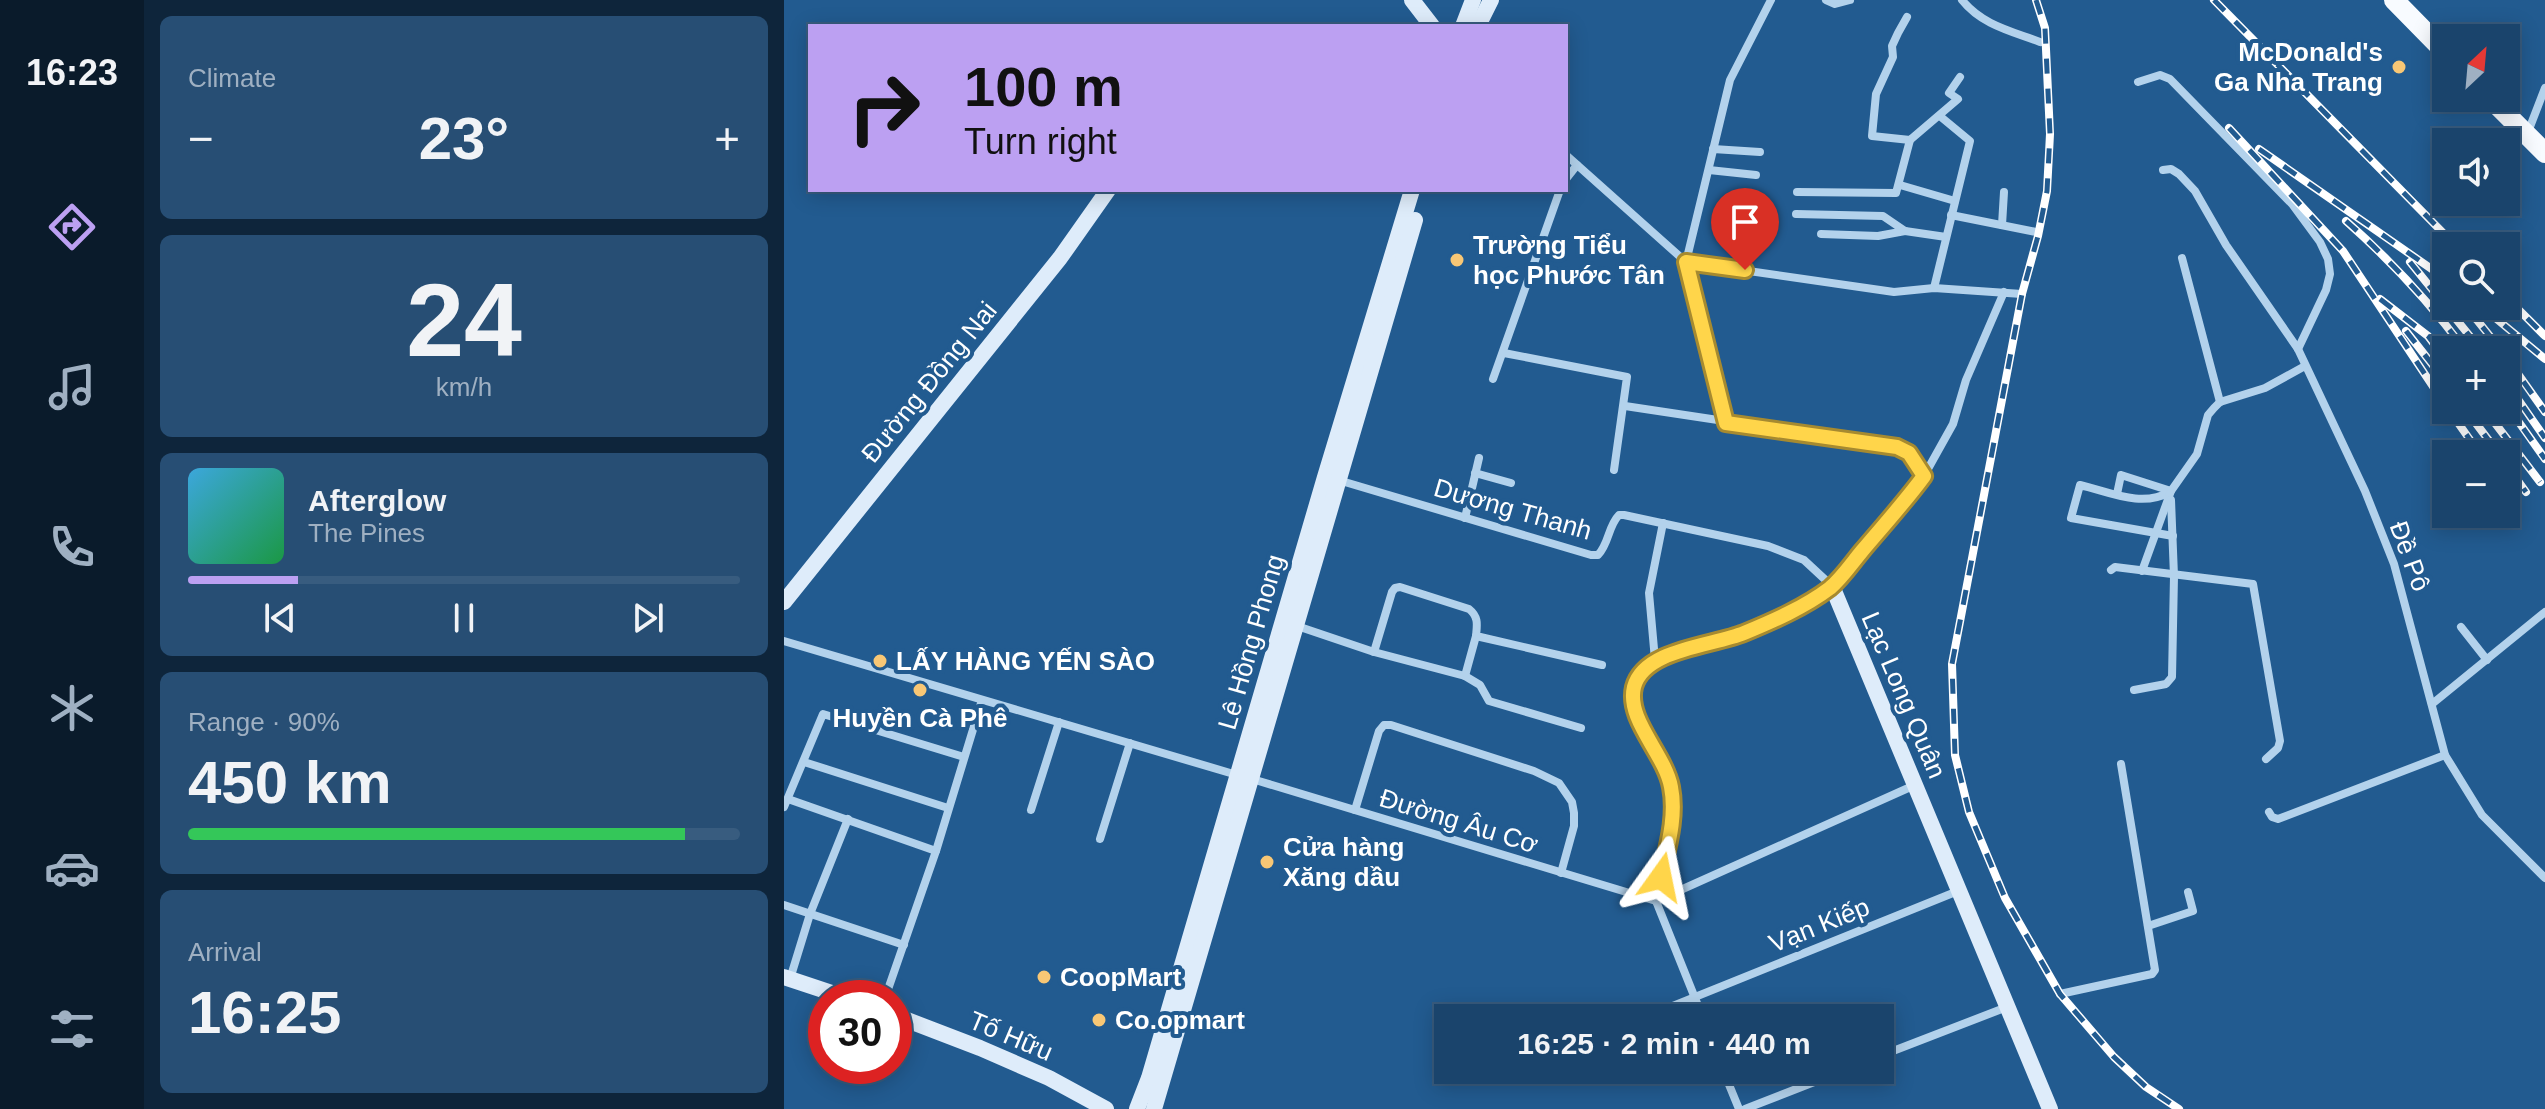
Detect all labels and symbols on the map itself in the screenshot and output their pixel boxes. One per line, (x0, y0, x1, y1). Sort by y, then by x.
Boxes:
north arrow (2432, 24, 2520, 112)
place label: McDonald's Ga Nha Trang (2214, 37, 2383, 97)
marker: McDonald's Ga Nha Trang (2390, 58, 2408, 76)
pin (1711, 188, 1779, 270)
place label: Trường Tiểu học Phước Tân (1473, 230, 1665, 290)
marker: Trường Tiểu học Phước Tân (1448, 251, 1466, 269)
street label: Đường Đồng Nai (855, 296, 1003, 468)
street label: Dương Thanh (1431, 472, 1595, 546)
street label: Đề Pô (2384, 517, 2436, 595)
street label: Lê Hồng Phong (1212, 551, 1290, 733)
street label: Lạc Long Quân (1855, 607, 1953, 783)
place label: LẤY HÀNG YẾN SÀO (896, 646, 1155, 676)
marker: LẤY HÀNG YẾN SÀO (871, 652, 889, 670)
marker: Huyền Cà Phê (911, 681, 929, 699)
place label: Huyền Cà Phê (833, 703, 1007, 733)
street label: Đường Âu Cơ (1376, 783, 1542, 859)
place label: Cửa hàng Xăng dầu (1283, 832, 1404, 892)
position arrow (1619, 835, 1703, 919)
marker: Cửa hàng Xăng dầu (1258, 853, 1276, 871)
street label: Vạn Kiếp (1764, 891, 1874, 959)
place label: CoopMart (1060, 962, 1182, 992)
marker: CoopMart (1035, 968, 1053, 986)
speed limit sign: 30 (808, 980, 912, 1084)
street label: Tố Hữu (965, 1005, 1057, 1067)
place label: Co.opmart (1115, 1005, 1245, 1035)
marker: Co.opmart (1090, 1011, 1108, 1029)

